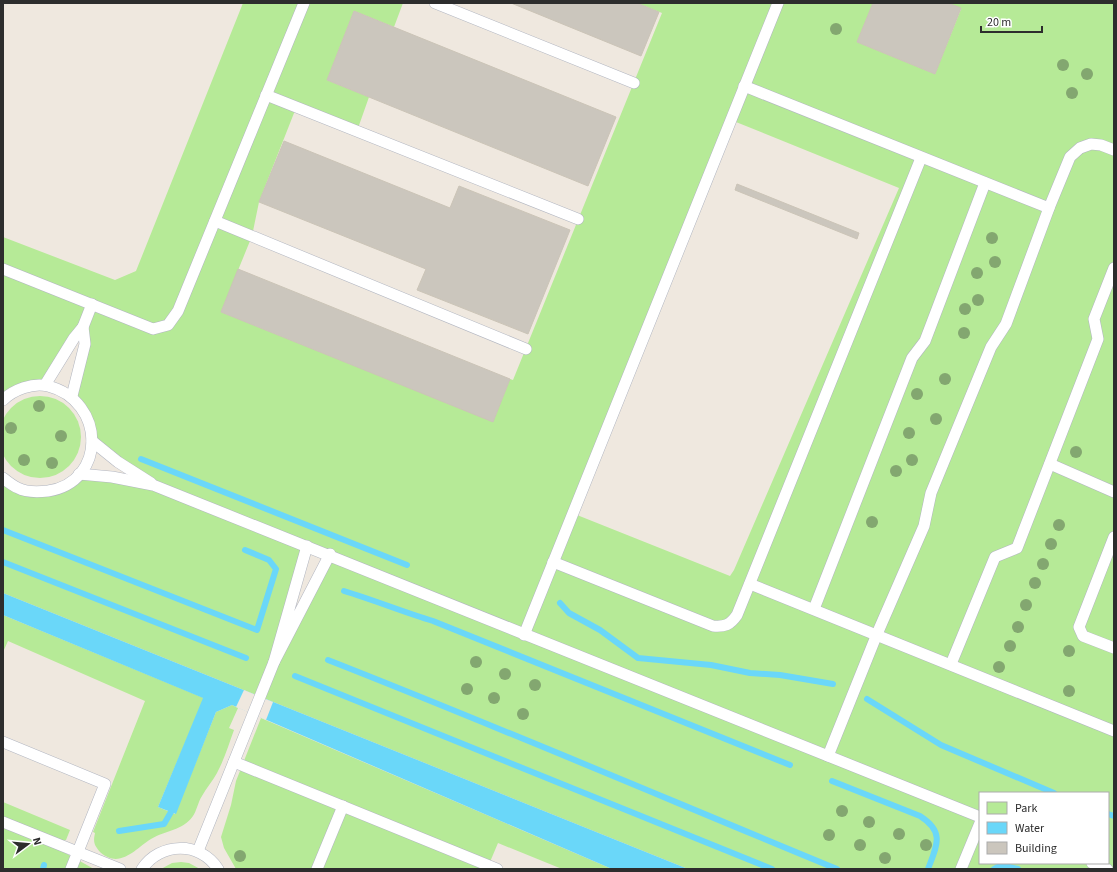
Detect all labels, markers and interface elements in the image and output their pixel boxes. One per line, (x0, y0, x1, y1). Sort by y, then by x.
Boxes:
scale bar (981, 8, 1042, 34)
text: 20 m (987, 14, 1011, 31)
legend (979, 792, 1109, 864)
text: Park (1015, 800, 1037, 817)
text: Water (1015, 820, 1045, 837)
north arrow (8, 824, 48, 864)
text: N (29, 836, 45, 847)
text: Building (1015, 840, 1057, 857)

